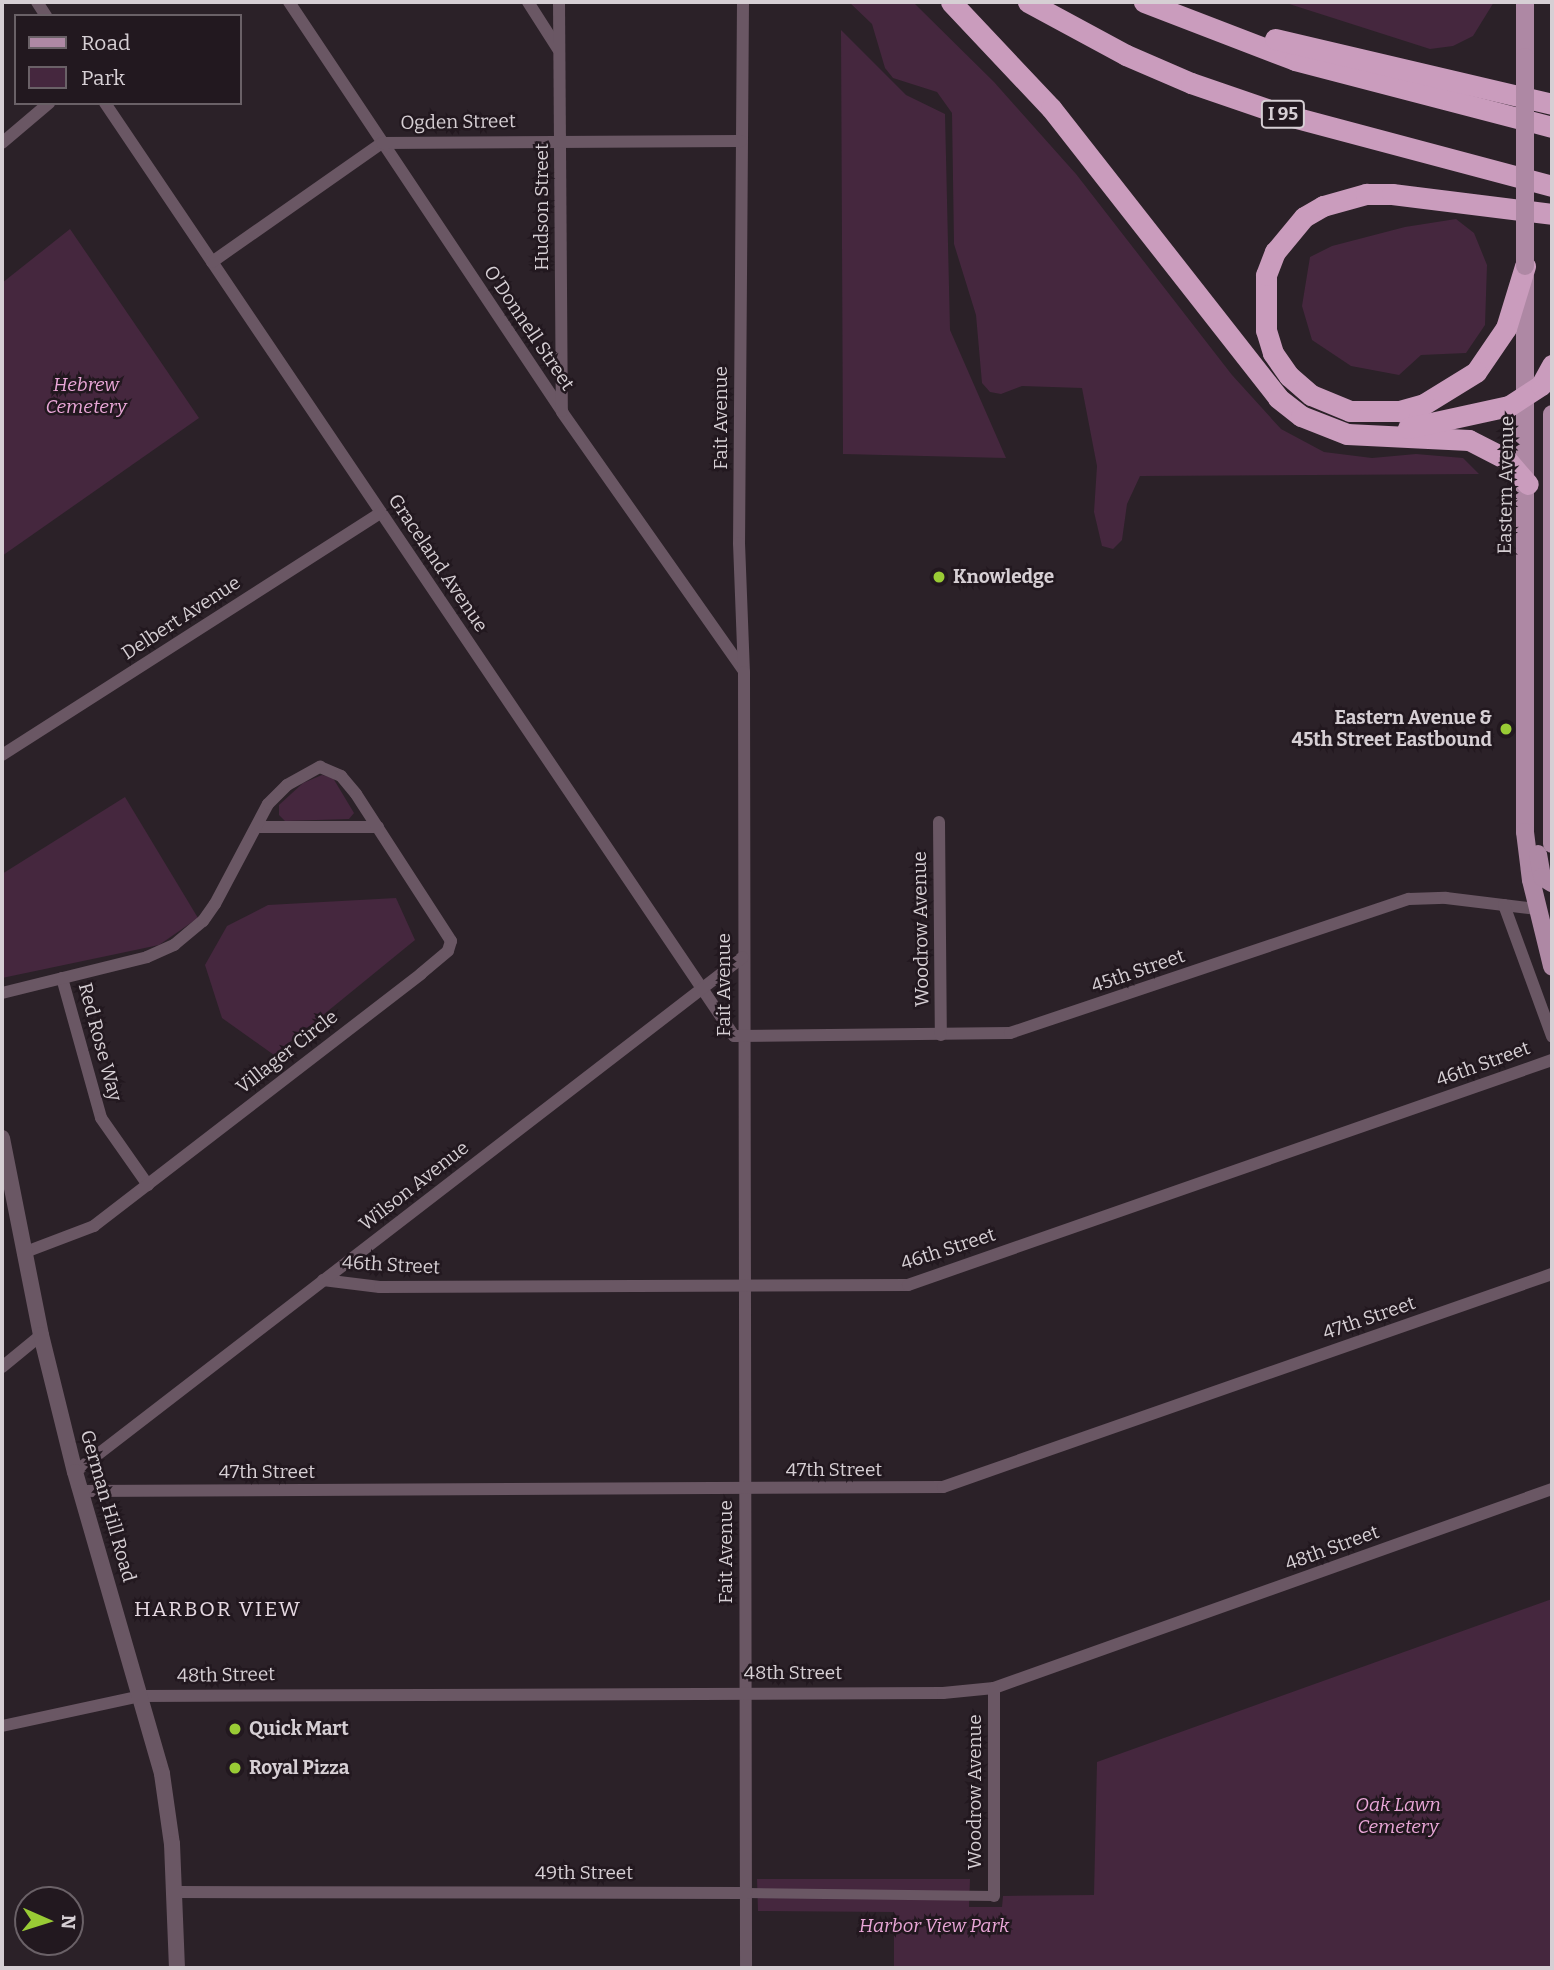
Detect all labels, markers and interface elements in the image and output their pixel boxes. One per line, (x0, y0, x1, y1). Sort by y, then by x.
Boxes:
legend (14, 14, 242, 105)
text: Road (81, 30, 130, 56)
text: Park (81, 65, 125, 91)
road number: I 95 (1260, 100, 1306, 128)
street label: Ogden Street (400, 110, 516, 134)
street label: Hudson Street (531, 143, 553, 271)
street label: O'Donnell Street (479, 261, 579, 395)
street label: Fait Avenue (710, 366, 732, 470)
park label: Hebrew Cemetery (45, 374, 127, 418)
street label: Eastern Avenue (1493, 415, 1519, 555)
street label: Graceland Avenue (383, 490, 493, 636)
place label: Knowledge (953, 566, 1054, 588)
marker: Knowledge (931, 569, 947, 585)
street label: Delbert Avenue (117, 571, 245, 665)
place label: Eastern Avenue & 45th Street Eastbound (1291, 707, 1492, 751)
marker: Eastern Avenue & 45th Street Eastbound (1498, 721, 1514, 737)
street label: Woodrow Avenue (908, 851, 934, 1007)
street label: Fait Avenue (713, 933, 735, 1037)
street label: 45th Street (1088, 944, 1188, 998)
street label: Red Rose Way (73, 980, 127, 1104)
street label: Villager Circle (232, 1005, 342, 1099)
street label: 46th Street (1433, 1036, 1533, 1092)
street label: Wilson Avenue (355, 1136, 473, 1236)
street label: 46th Street (898, 1223, 998, 1275)
street label: 46th Street (341, 1251, 441, 1279)
street label: 47th Street (1320, 1292, 1418, 1344)
street label: German Hill Road (75, 1427, 141, 1585)
street label: 47th Street (786, 1459, 882, 1481)
street label: 47th Street (219, 1461, 315, 1483)
street label: Fait Avenue (715, 1500, 737, 1604)
street label: 48th Street (1282, 1520, 1382, 1576)
district label: HARBOR VIEW (135, 1596, 301, 1622)
street label: 48th Street (744, 1662, 842, 1684)
street label: 48th Street (177, 1663, 275, 1687)
street label: Woodrow Avenue (964, 1714, 986, 1870)
place label: Quick Mart (249, 1718, 349, 1740)
marker: Quick Mart (227, 1721, 243, 1737)
place label: Royal Pizza (249, 1757, 350, 1779)
marker: Royal Pizza (227, 1760, 243, 1776)
park label: Oak Lawn Cemetery (1355, 1794, 1441, 1838)
street label: 49th Street (535, 1862, 633, 1884)
north arrow (14, 1886, 84, 1956)
text: N (57, 1914, 80, 1930)
park label: Harbor View Park (859, 1915, 1009, 1937)

